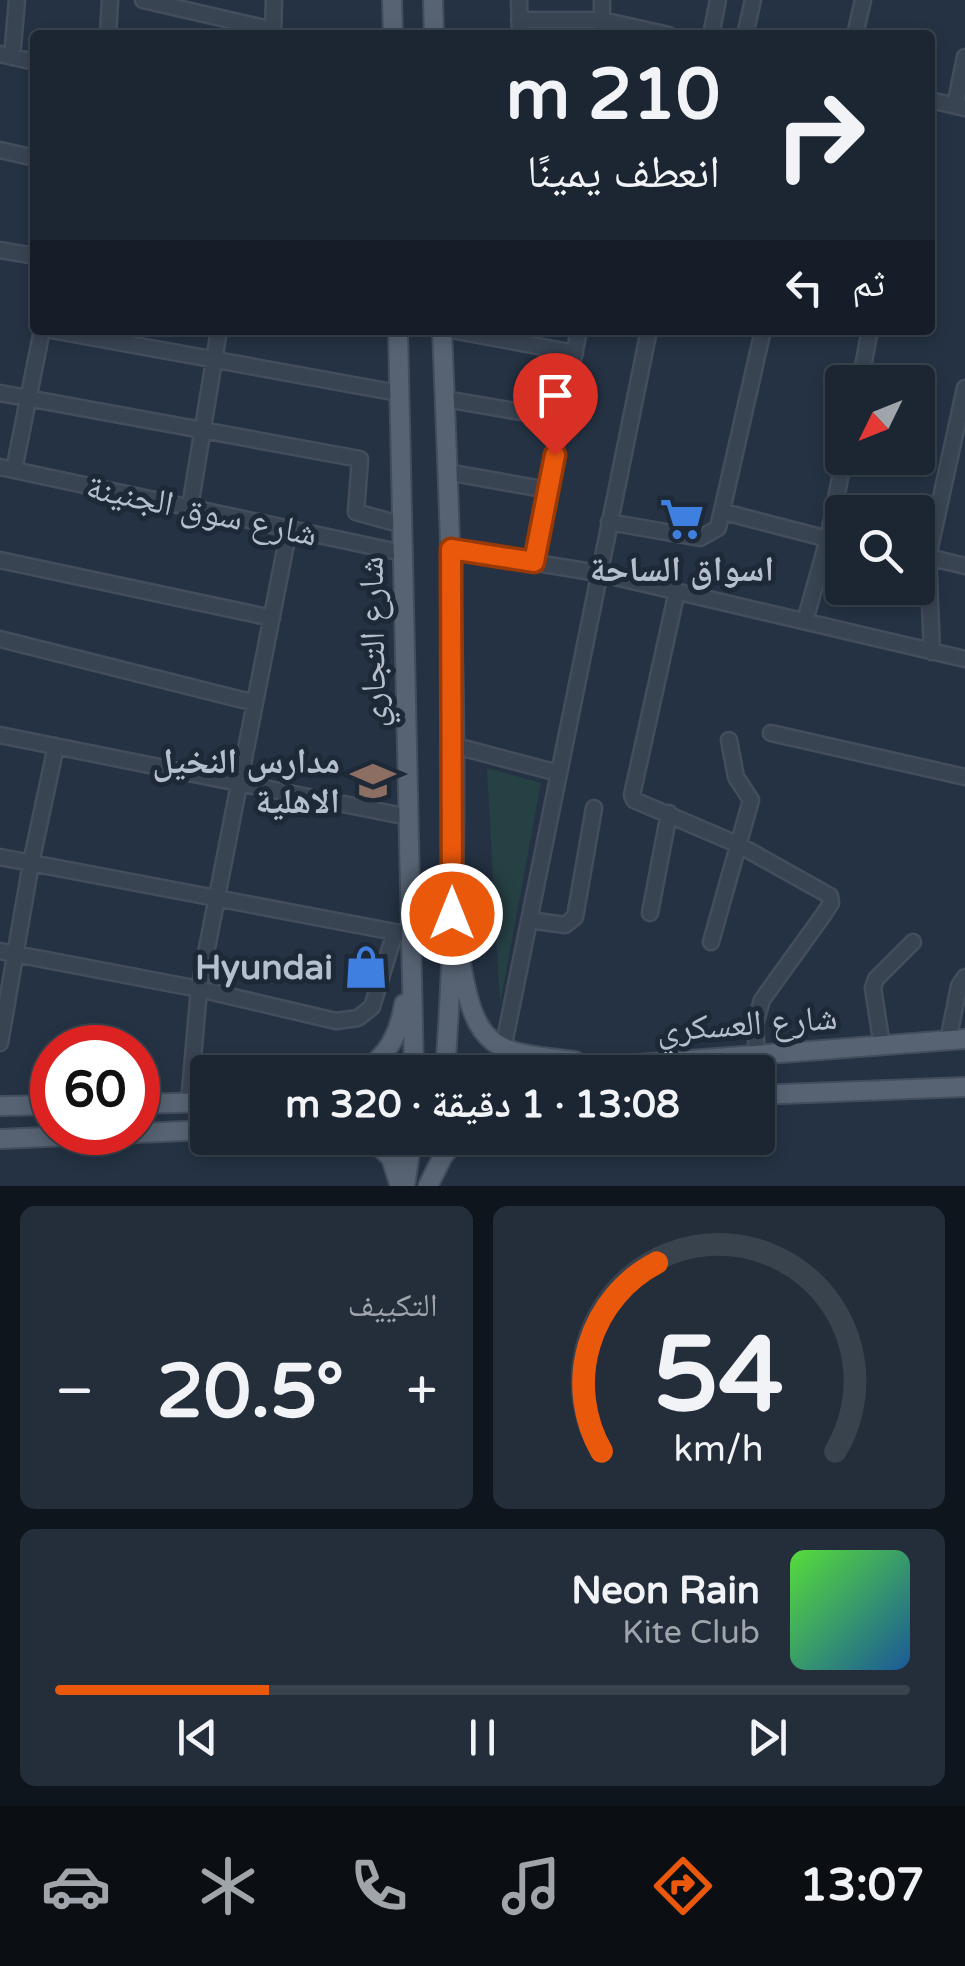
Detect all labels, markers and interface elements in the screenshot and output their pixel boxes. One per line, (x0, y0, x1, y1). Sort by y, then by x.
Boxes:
text: 210 m (506, 54, 720, 138)
icon: right (755, 70, 885, 200)
text: انعطف يمينًا (527, 146, 720, 200)
icon: left (777, 260, 832, 315)
text: ثم (852, 261, 885, 307)
pin (513, 353, 598, 456)
north arrow (825, 365, 935, 475)
map controls (825, 365, 935, 605)
icon: arrive (528, 368, 583, 423)
street label: شارع سوق الجنينة (83, 466, 321, 556)
supermarket icon: اسواق الساحة (658, 495, 706, 543)
button: search (825, 495, 935, 605)
place label: اسواق الساحة (590, 549, 774, 591)
street label: شارع التجاري (351, 556, 401, 728)
place label: مدارس النخيل الاهلية (152, 741, 340, 823)
school or university icon: مدارس النخيل الاهلية (349, 757, 397, 805)
position arrow (400, 862, 504, 966)
shop icon: Hyundai (342, 943, 390, 991)
place label: Hyundai (195, 947, 333, 989)
street label: شارع العسكري (655, 997, 839, 1057)
speed limit sign: 60 (30, 1025, 160, 1155)
text: 13:08 · 1 دقيقة · 320 m (285, 1082, 680, 1128)
text: التكييف (348, 1287, 438, 1325)
text: 54 (653, 1314, 784, 1439)
text: 20.5° (157, 1347, 344, 1437)
text: − (55, 1359, 94, 1425)
text: + (407, 1359, 438, 1425)
text: km/h (674, 1428, 764, 1471)
text: Neon Rain (571, 1568, 760, 1614)
text: Kite Club (622, 1614, 760, 1652)
icon: previous (170, 1710, 225, 1765)
icon: pause (455, 1710, 510, 1765)
icon: next (740, 1710, 795, 1765)
icon: car (41, 1851, 111, 1921)
icon: climate (193, 1851, 263, 1921)
icon: phone (344, 1851, 414, 1921)
icon: music (496, 1851, 566, 1921)
icon: directions (648, 1851, 718, 1921)
text: 13:07 (799, 1859, 924, 1913)

